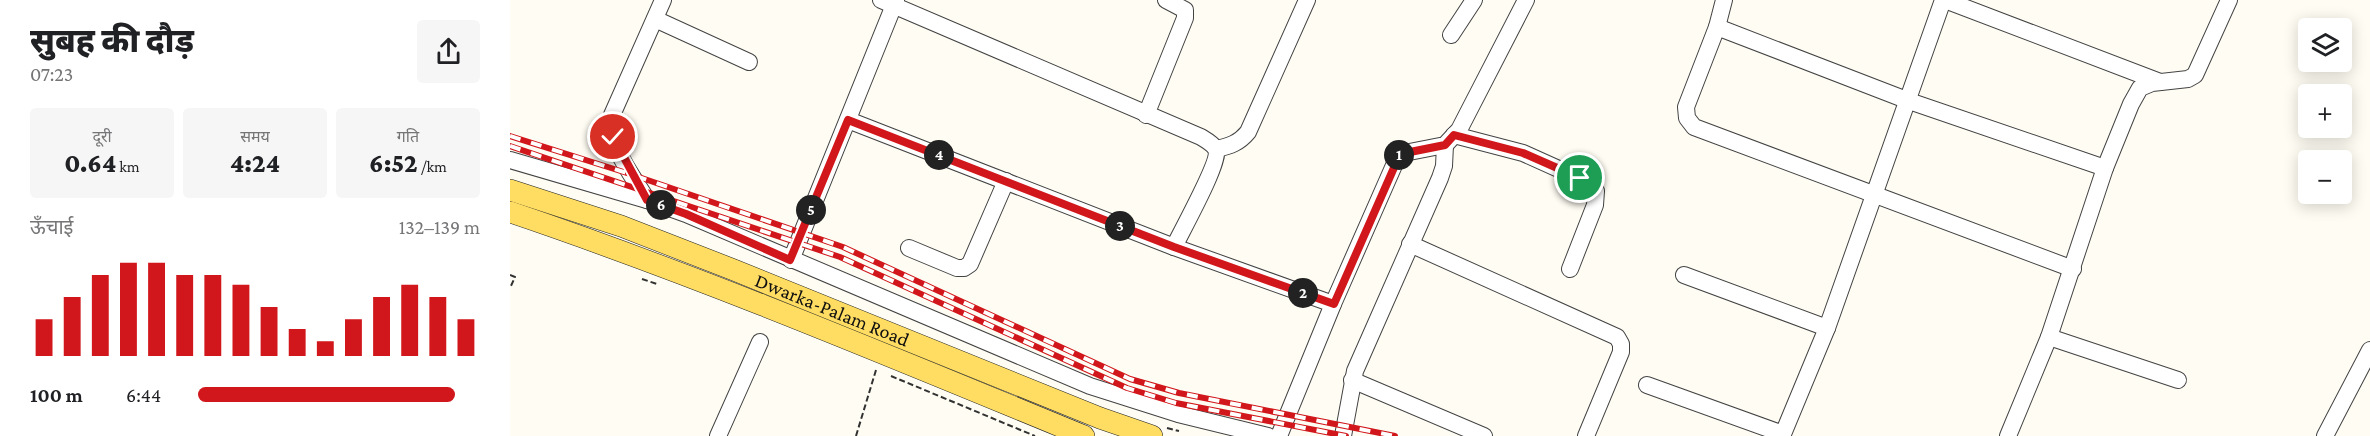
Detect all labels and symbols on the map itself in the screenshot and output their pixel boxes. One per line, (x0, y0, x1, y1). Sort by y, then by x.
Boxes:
pin (587, 111, 638, 162)
pin: 4 (924, 140, 954, 170)
pin: 1 (1384, 140, 1414, 170)
pin (1554, 152, 1605, 203)
pin: 6 (646, 190, 676, 220)
pin: 5 (796, 195, 826, 225)
pin: 3 (1105, 211, 1135, 241)
street label: Dwarka-Palam Road (752, 269, 913, 351)
pin: 2 (1288, 278, 1318, 308)

